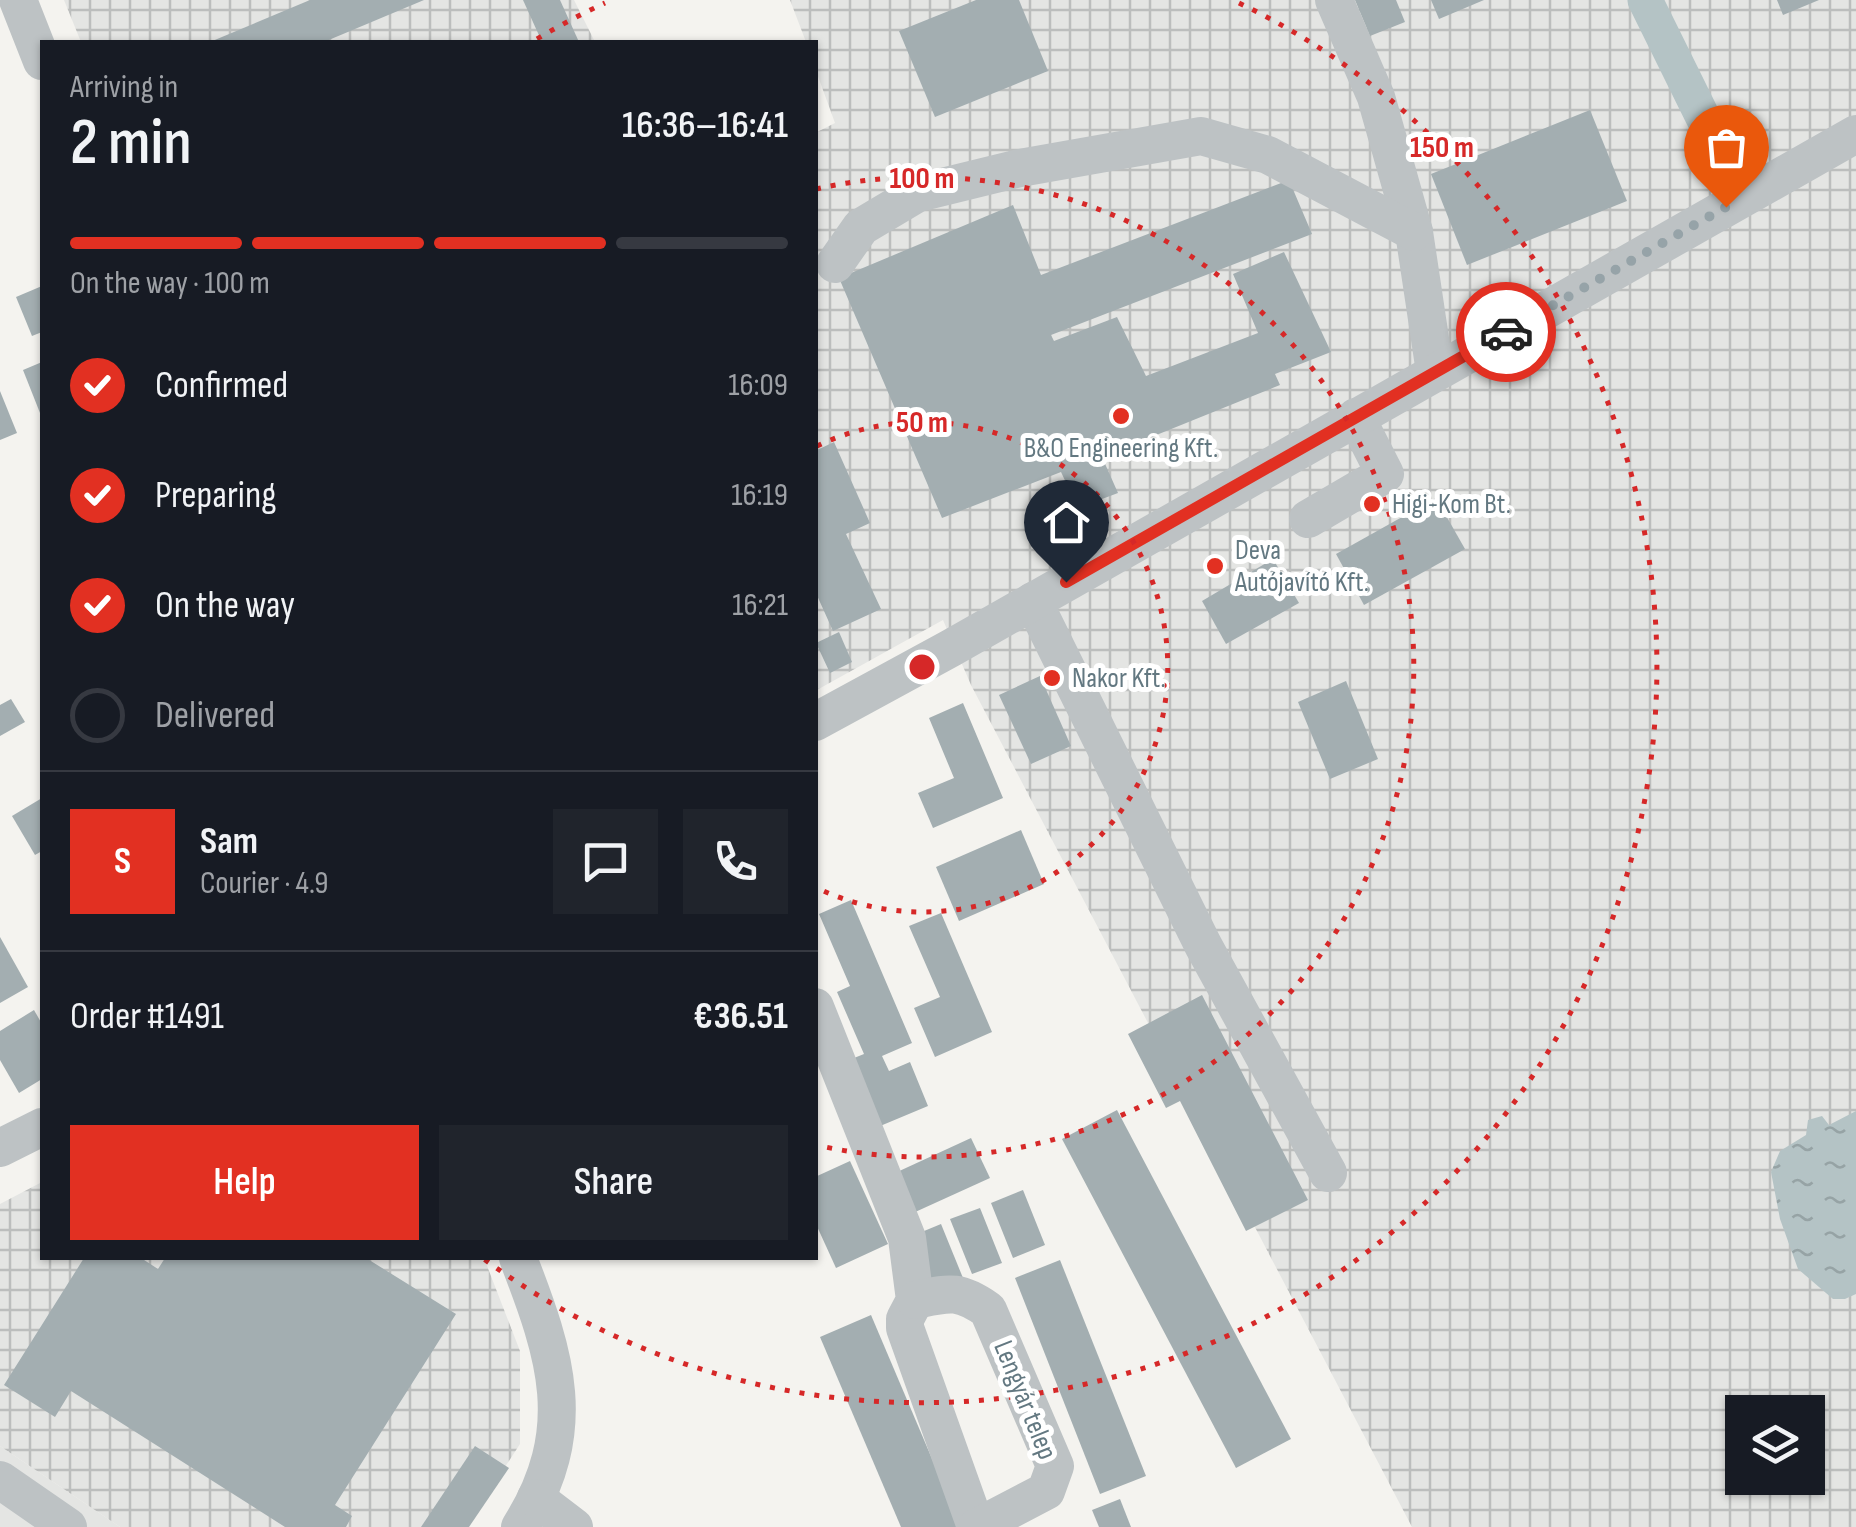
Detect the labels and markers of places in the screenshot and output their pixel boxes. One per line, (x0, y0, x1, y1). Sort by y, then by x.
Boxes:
pin (1684, 105, 1769, 208)
marker: B&O Engineering Kft. (1110, 405, 1132, 427)
place label: B&O Engineering Kft. (1024, 432, 1218, 465)
pin (1024, 480, 1109, 583)
place label: Higi-Kom Bt. (1392, 488, 1511, 521)
marker: Higi-Kom Bt. (1361, 493, 1383, 515)
place label: Deva Autójavító Kft. (1234, 534, 1369, 599)
marker: Deva Autójavító Kft. (1204, 555, 1226, 577)
centre of rings (904, 649, 940, 685)
place label: Nakor Kft. (1072, 662, 1166, 695)
marker: Nakor Kft. (1041, 667, 1063, 689)

